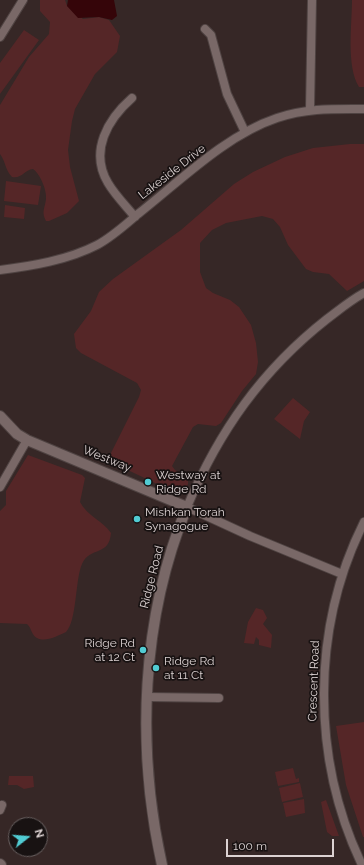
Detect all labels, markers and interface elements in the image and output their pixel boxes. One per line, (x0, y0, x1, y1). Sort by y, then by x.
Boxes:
street label: Lakeside Drive (136, 141, 208, 203)
street label: Westway (81, 443, 133, 475)
place label: Westway at Ridge Rd (156, 468, 221, 496)
marker: Westway at Ridge Rd (143, 477, 153, 487)
place label: Mishkan Torah Synagogue (145, 505, 225, 533)
marker: Mishkan Torah Synagogue (132, 514, 142, 524)
street label: Ridge Road (137, 544, 167, 610)
place label: Ridge Rd at 12 Ct (85, 636, 135, 664)
street label: Crescent Road (305, 640, 323, 722)
marker: Ridge Rd at 12 Ct (138, 645, 148, 655)
place label: Ridge Rd at 11 Ct (164, 654, 214, 682)
marker: Ridge Rd at 11 Ct (151, 663, 161, 673)
north arrow (8, 817, 48, 857)
text: N (32, 828, 46, 840)
scale bar (228, 831, 336, 857)
text: 100 m (233, 839, 267, 853)

